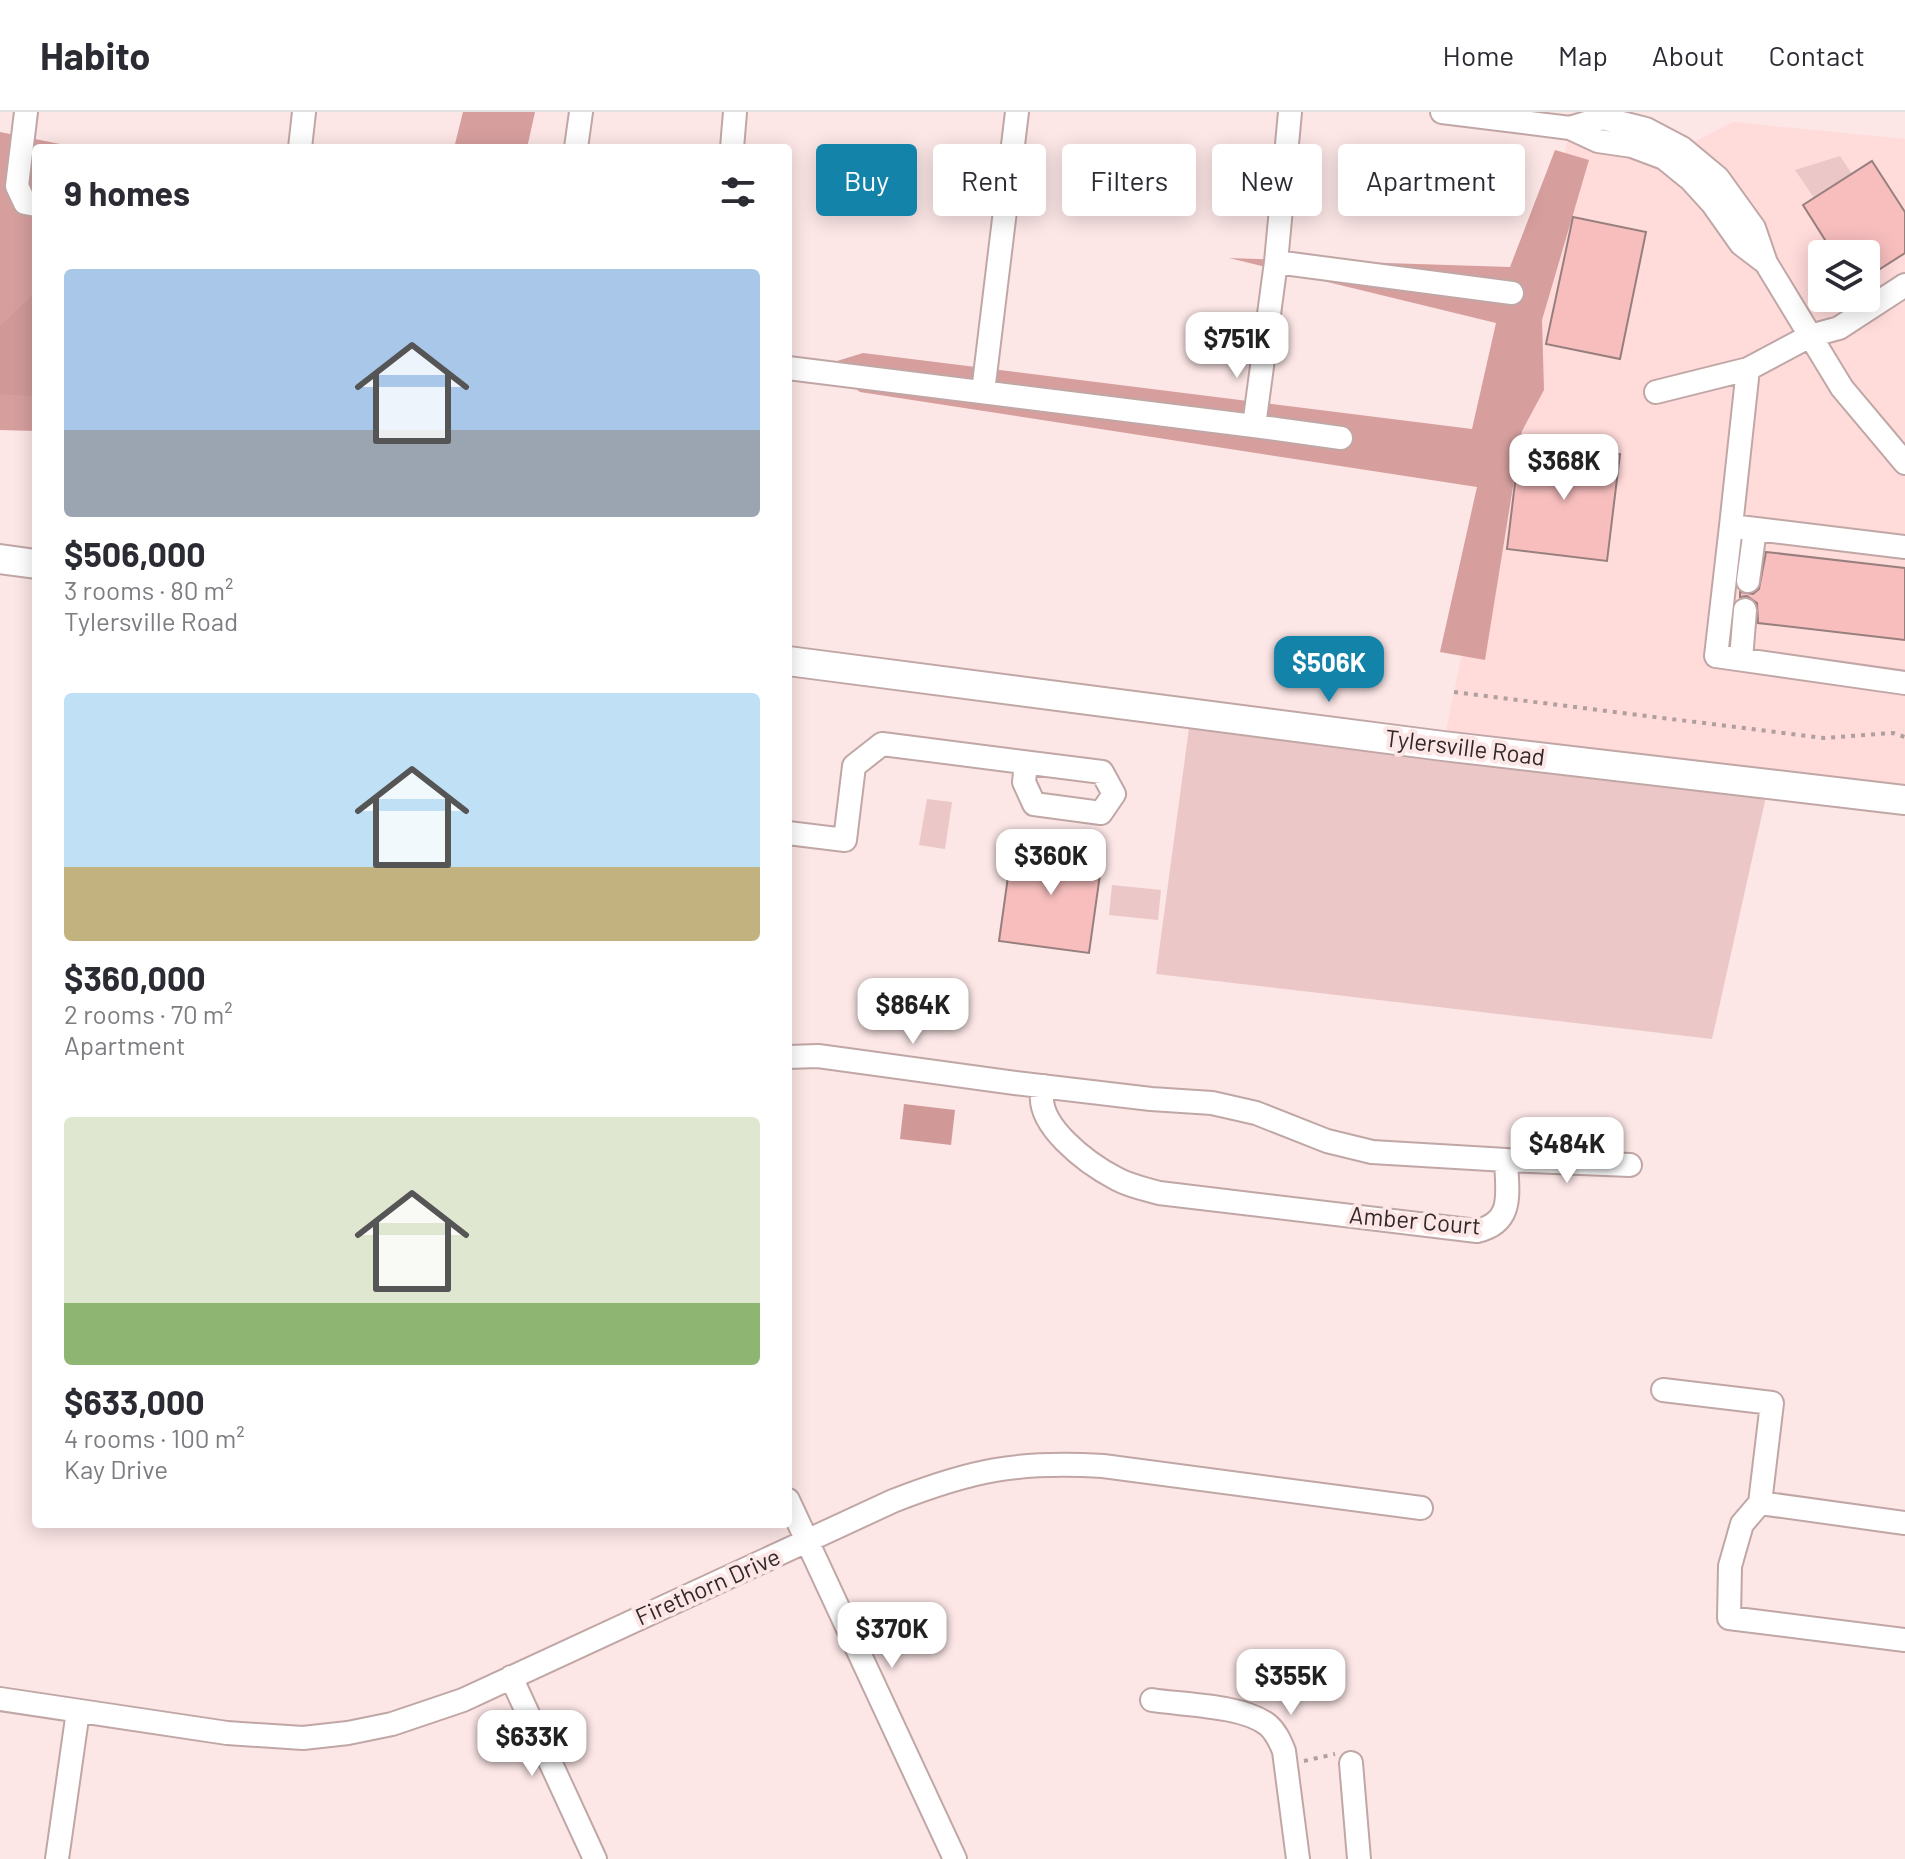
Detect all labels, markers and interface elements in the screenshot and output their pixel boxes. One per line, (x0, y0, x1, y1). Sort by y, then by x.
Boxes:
text: Habito (40, 32, 150, 78)
text: Home (1443, 38, 1514, 72)
text: Map (1558, 38, 1608, 72)
text: About (1652, 38, 1724, 72)
text: Contact (1768, 38, 1865, 72)
chip: Buy (816, 144, 917, 216)
chip: Rent (933, 144, 1046, 216)
chip: Filters (1062, 144, 1196, 216)
chip: New (1212, 144, 1322, 216)
chip: Apartment (1338, 144, 1525, 216)
icon: filters (716, 170, 760, 214)
text: 9 homes (64, 172, 190, 213)
map controls (1808, 240, 1880, 312)
button: layers (1808, 240, 1880, 312)
pin: $751K (1181, 312, 1293, 380)
icon: home (340, 321, 484, 465)
text: $751K (1204, 322, 1270, 353)
pin: $368K (1508, 434, 1620, 502)
text: $368K (1527, 444, 1601, 475)
text: $506,000 (64, 533, 206, 574)
text: 3 rooms · 80 m² (64, 574, 234, 605)
text: Tylersville Road (64, 605, 238, 636)
pin: $506K (1273, 636, 1385, 704)
text: $506K (1292, 646, 1366, 677)
street label: Tylersville Road (1384, 722, 1547, 771)
icon: home (340, 745, 484, 889)
pin: $360K (995, 829, 1107, 897)
text: $360K (1014, 839, 1088, 870)
text: $360,000 (64, 957, 206, 998)
pin: $864K (857, 978, 969, 1046)
text: $864K (876, 988, 950, 1019)
text: 2 rooms · 70 m² (64, 998, 233, 1029)
text: Apartment (64, 1029, 185, 1060)
pin: $484K (1511, 1117, 1623, 1185)
text: $484K (1529, 1127, 1605, 1158)
icon: home (340, 1169, 484, 1313)
street label: Amber Court (1348, 1199, 1482, 1240)
text: $633,000 (64, 1381, 205, 1422)
text: 4 rooms · 100 m² (64, 1422, 245, 1453)
text: Kay Drive (64, 1453, 168, 1484)
street label: Firethorn Drive (630, 1541, 784, 1631)
pin: $370K (836, 1602, 948, 1670)
text: $370K (856, 1612, 928, 1643)
pin: $355K (1235, 1649, 1347, 1717)
text: $355K (1254, 1659, 1328, 1690)
pin: $633K (476, 1710, 588, 1778)
text: $633K (495, 1720, 569, 1751)

